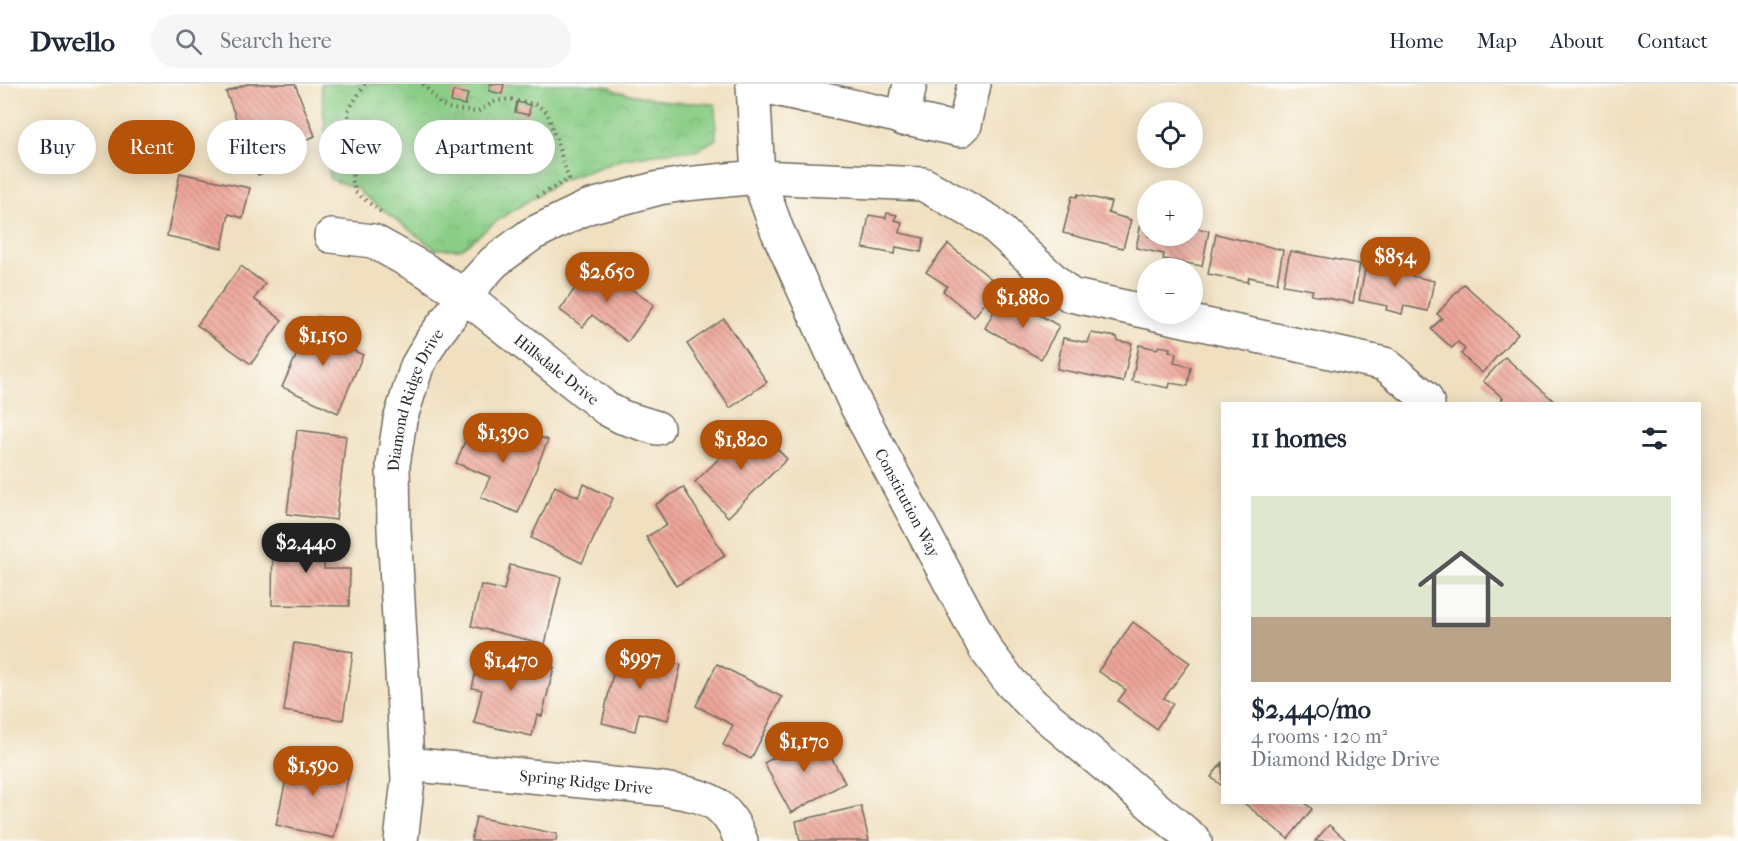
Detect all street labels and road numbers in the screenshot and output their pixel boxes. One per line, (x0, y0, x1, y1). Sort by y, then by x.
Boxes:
street label: Diamond Ridge Drive (383, 324, 447, 471)
street label: Hillsdale Drive (511, 330, 603, 409)
street label: Constitution Way (871, 445, 945, 561)
street label: Spring Ridge Drive (519, 766, 654, 797)

